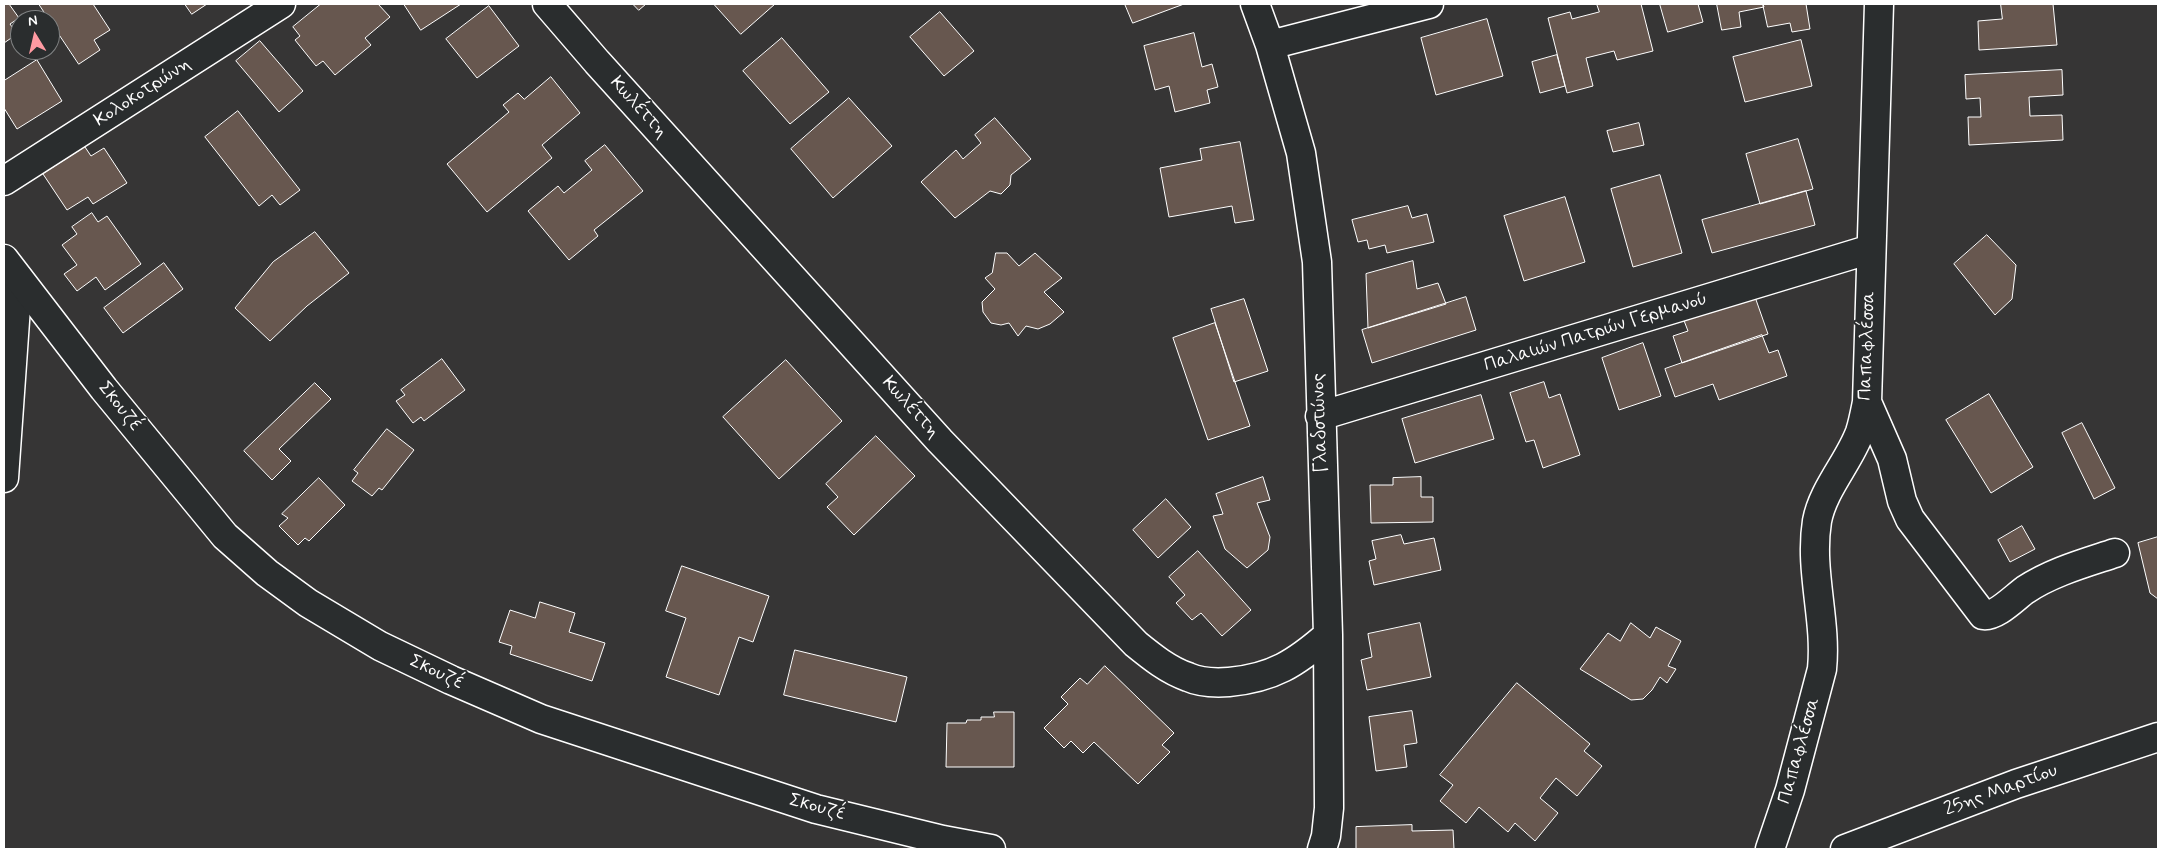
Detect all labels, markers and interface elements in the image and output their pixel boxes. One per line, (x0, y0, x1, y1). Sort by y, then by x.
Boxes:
north arrow (10, 10, 60, 60)
text: N (27, 12, 39, 31)
street label: Κολοκοτρώνη (90, 53, 196, 133)
street label: Κωλέττη (604, 72, 672, 144)
street label: Παλαιών Πατρών Γερμανού (1482, 288, 1710, 378)
street label: Παπαφλέσσα (1855, 291, 1881, 401)
street label: Κωλέττη (876, 372, 944, 444)
street label: Γλαδστώνος (1308, 373, 1334, 473)
street label: Σκουζέ (92, 378, 146, 436)
street label: Σκουζέ (405, 651, 467, 695)
street label: Παπαφλέσσα (1774, 695, 1826, 807)
street label: 25ης Μαρτίου (1941, 760, 2061, 822)
street label: Σκουζέ (786, 790, 848, 826)

